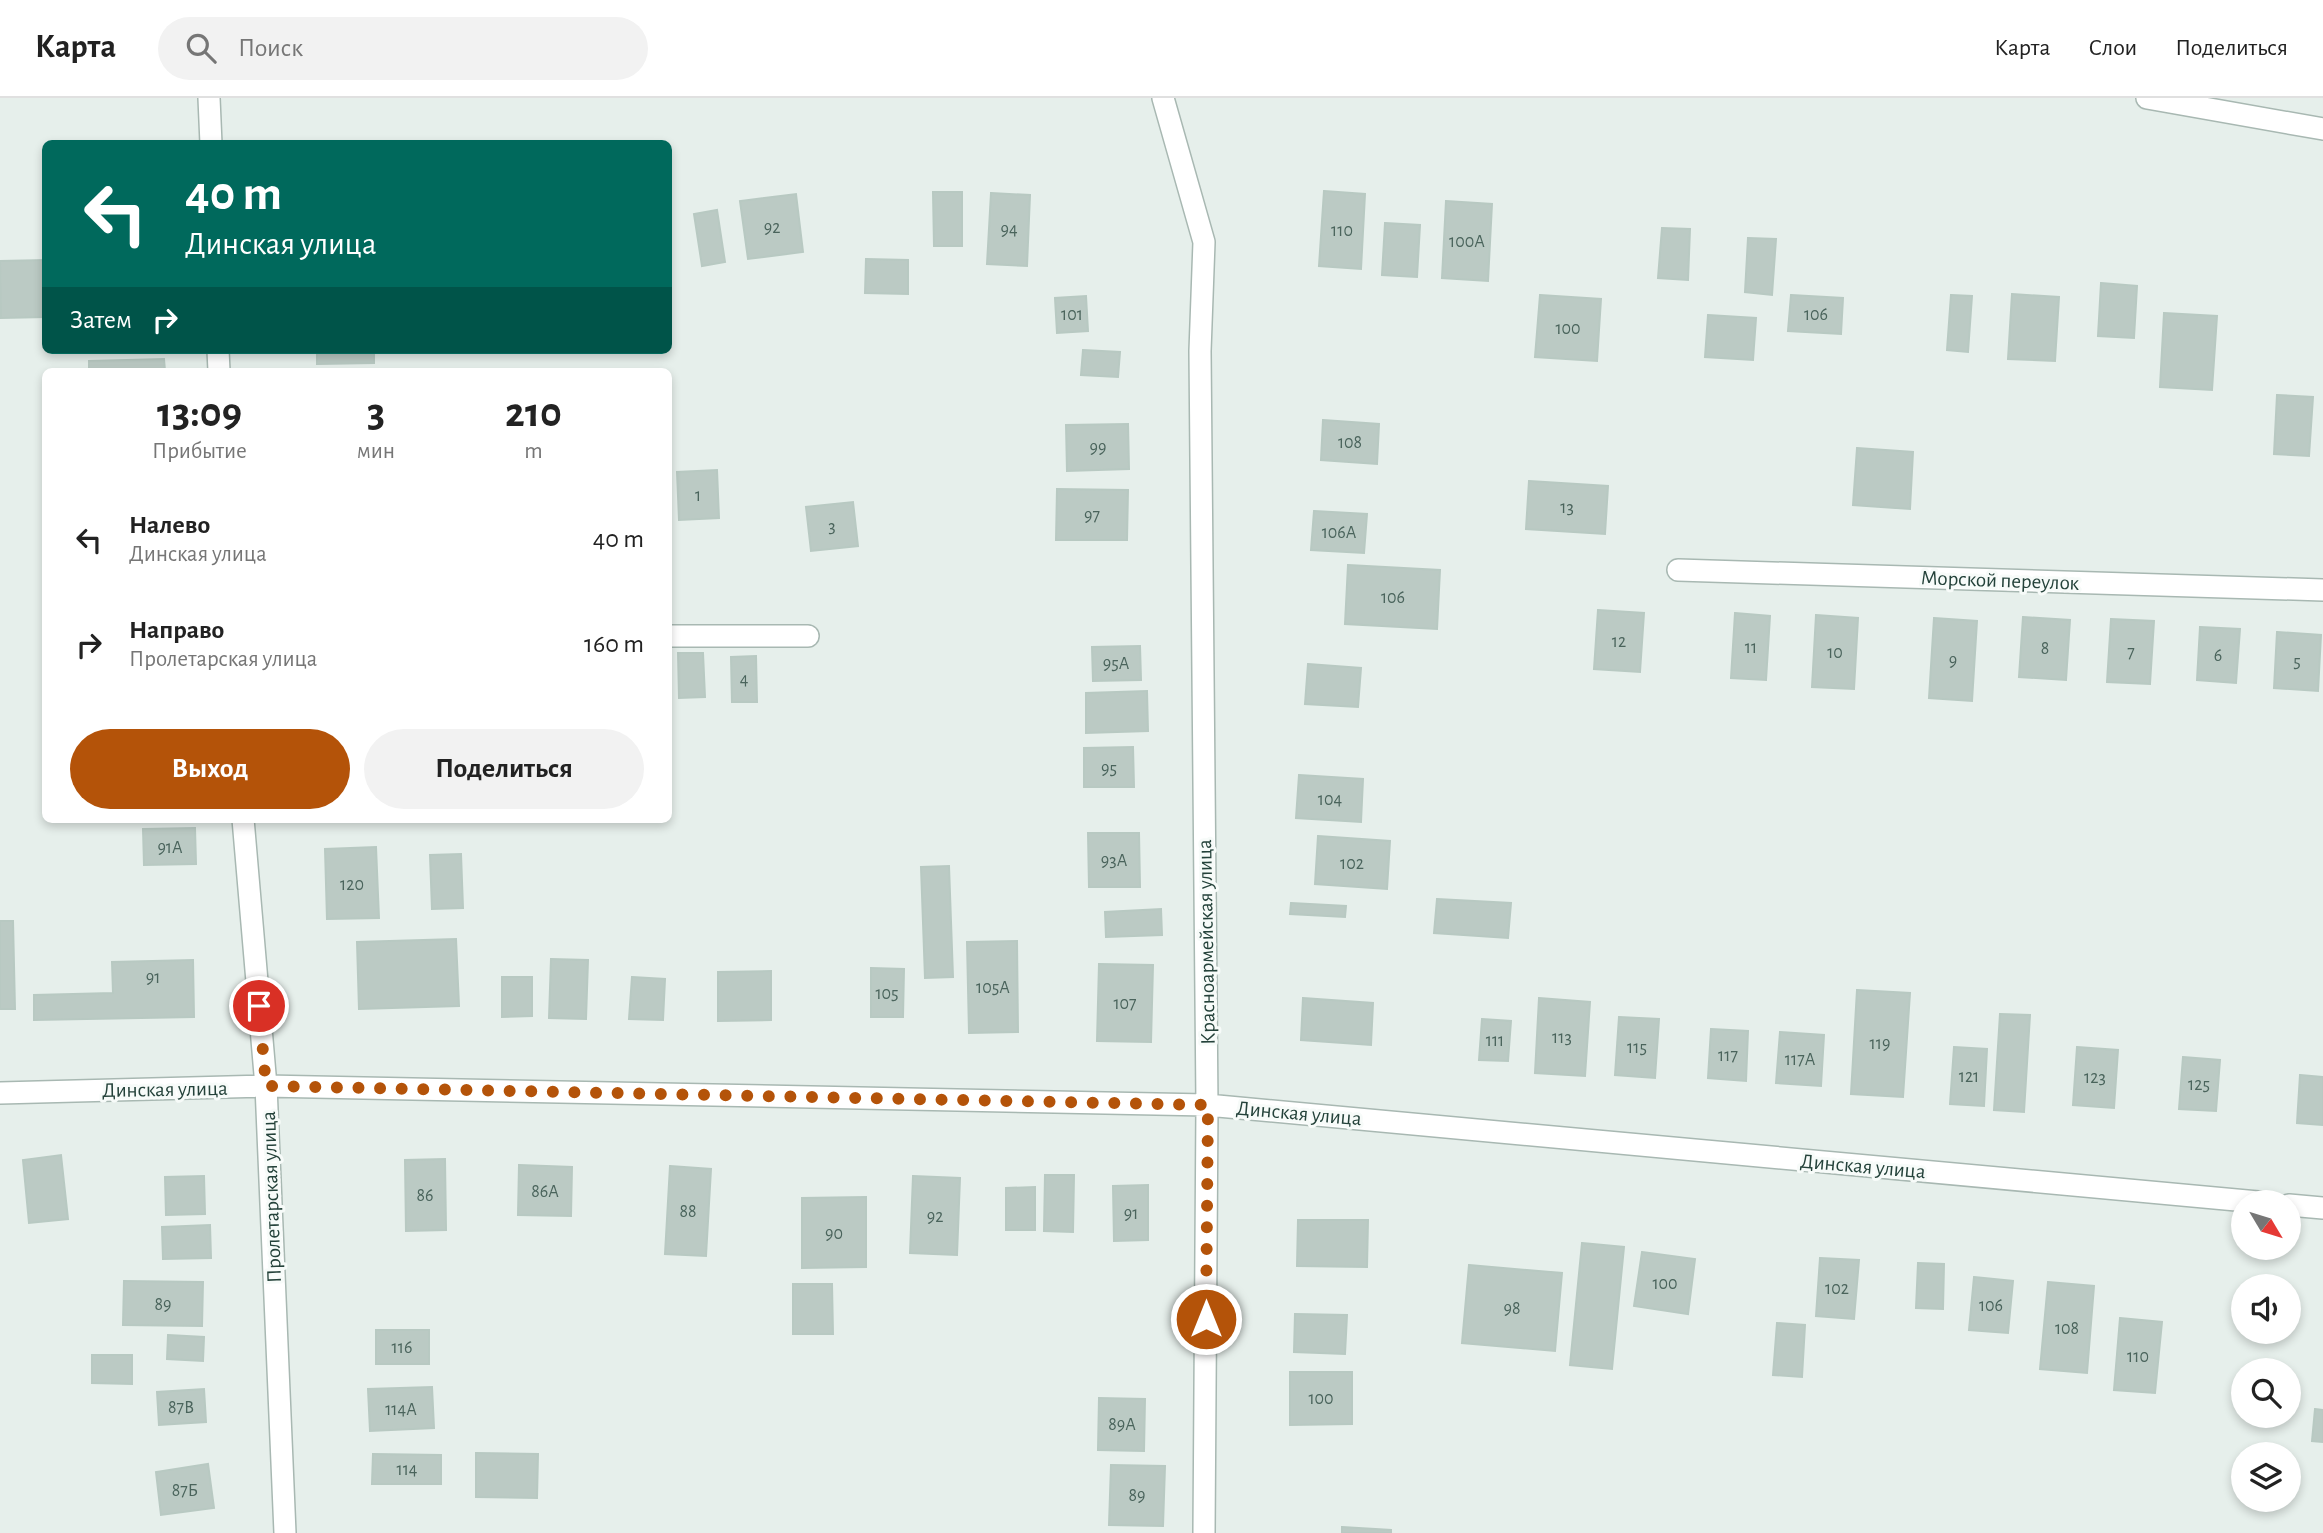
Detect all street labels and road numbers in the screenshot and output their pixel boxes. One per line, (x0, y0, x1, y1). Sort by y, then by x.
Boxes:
street label: Морской переулок (1920, 567, 2080, 594)
street label: Красноармейская улица (1194, 839, 1219, 1045)
street label: Динская улица (102, 1078, 228, 1101)
street label: Динская улица (1235, 1098, 1363, 1129)
street label: Пролетарская улица (258, 1110, 285, 1283)
street label: Динская улица (1799, 1151, 1927, 1182)

